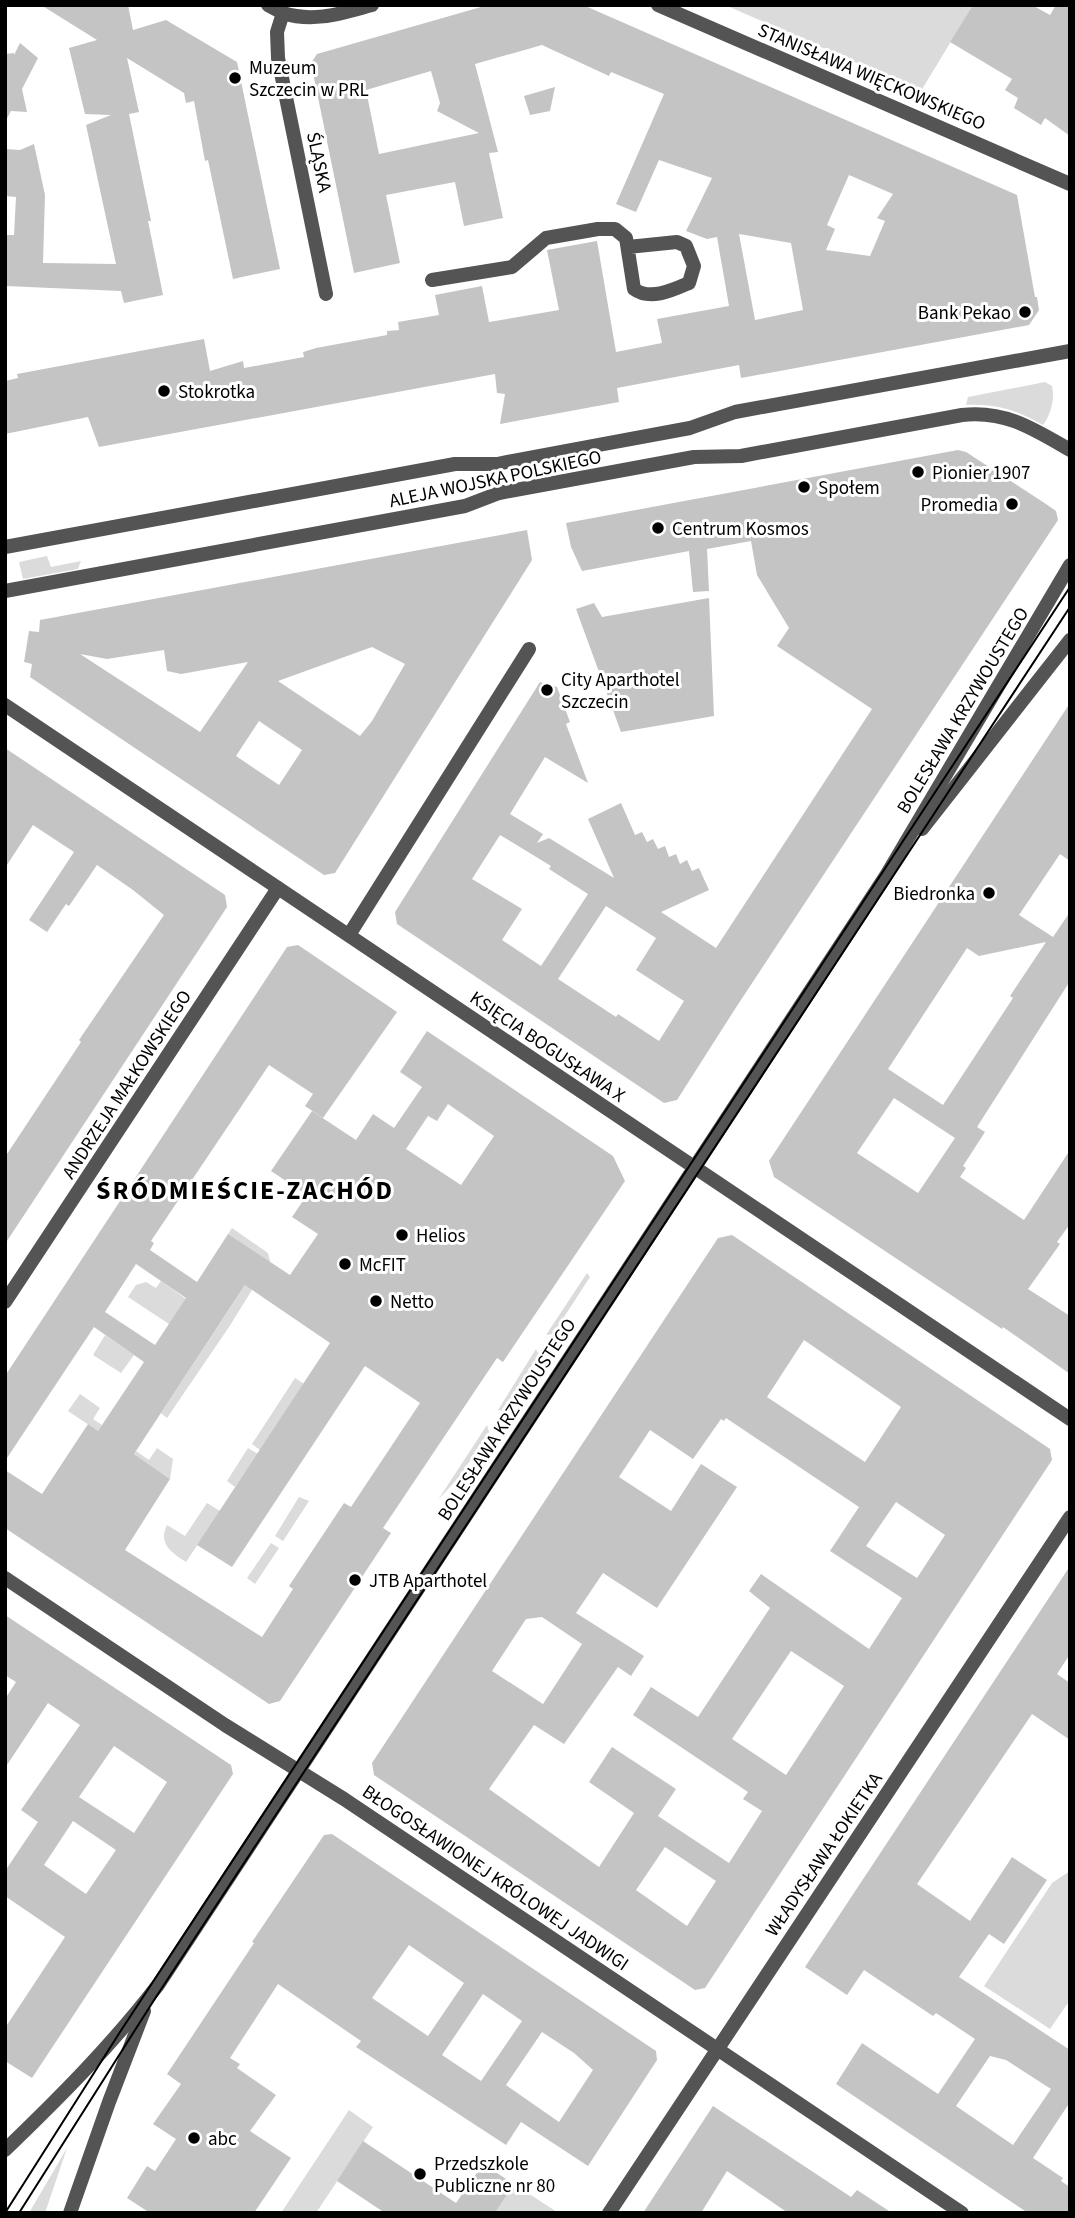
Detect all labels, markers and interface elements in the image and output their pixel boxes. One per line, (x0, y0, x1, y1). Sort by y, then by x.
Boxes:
street label: STANISŁAWA WIĘCKOWSKIEGO (753, 17, 989, 138)
place label: Muzeum Szczecin w PRL (249, 55, 369, 104)
marker: Muzeum Szczecin w PRL (227, 70, 243, 86)
street label: ŚLĄSKA (299, 130, 338, 196)
place label: Bank Pekao (918, 300, 1011, 327)
marker: Bank Pekao (1017, 304, 1033, 320)
place label: Stokrotka (178, 379, 255, 406)
marker: Stokrotka (156, 383, 172, 399)
street label: ALEJA WOJSKA POLSKIEGO (387, 444, 604, 515)
place label: Pionier 1907 (932, 460, 1030, 487)
marker: Pionier 1907 (910, 464, 926, 480)
place label: Społem (818, 475, 880, 502)
marker: Społem (796, 479, 812, 495)
place label: Promedia (921, 492, 998, 519)
marker: Promedia (1004, 496, 1020, 512)
place label: Centrum Kosmos (672, 516, 809, 543)
marker: Centrum Kosmos (650, 520, 666, 536)
street label: BOLESŁAWA KRZYWOUSTEGO (891, 602, 1036, 819)
place label: City Aparthotel Szczecin (561, 667, 680, 716)
marker: City Aparthotel Szczecin (539, 682, 555, 698)
place label: Biedronka (893, 881, 975, 908)
marker: Biedronka (981, 885, 997, 901)
street label: ANDRZEJA MAŁKOWSKIEGO (56, 985, 199, 1185)
street label: KSIĘCIA BOGUSŁAWA X (464, 985, 631, 1110)
district label: ŚRÓDMIEŚCIE-ZACHÓD (96, 1172, 394, 1209)
place label: Helios (416, 1223, 466, 1250)
marker: Helios (394, 1227, 410, 1243)
place label: McFIT (359, 1252, 406, 1279)
marker: McFIT (337, 1256, 353, 1272)
place label: Netto (390, 1289, 434, 1316)
marker: Netto (368, 1293, 384, 1309)
street label: BOLESŁAWA KRZYWOUSTEGO (432, 1313, 583, 1526)
place label: JTB Aparthotel (369, 1568, 487, 1595)
marker: JTB Aparthotel (347, 1572, 363, 1588)
street label: WŁADYSŁAWA ŁOKIETKA (759, 1767, 890, 1942)
street label: BŁOGOSŁAWIONEJ KRÓLOWEJ JADWIGI (357, 1779, 634, 1978)
place label: abc (208, 2126, 237, 2153)
marker: abc (186, 2130, 202, 2146)
place label: Przedszkole Publiczne nr 80 (434, 2151, 555, 2200)
marker: Przedszkole Publiczne nr 80 (412, 2166, 428, 2182)

